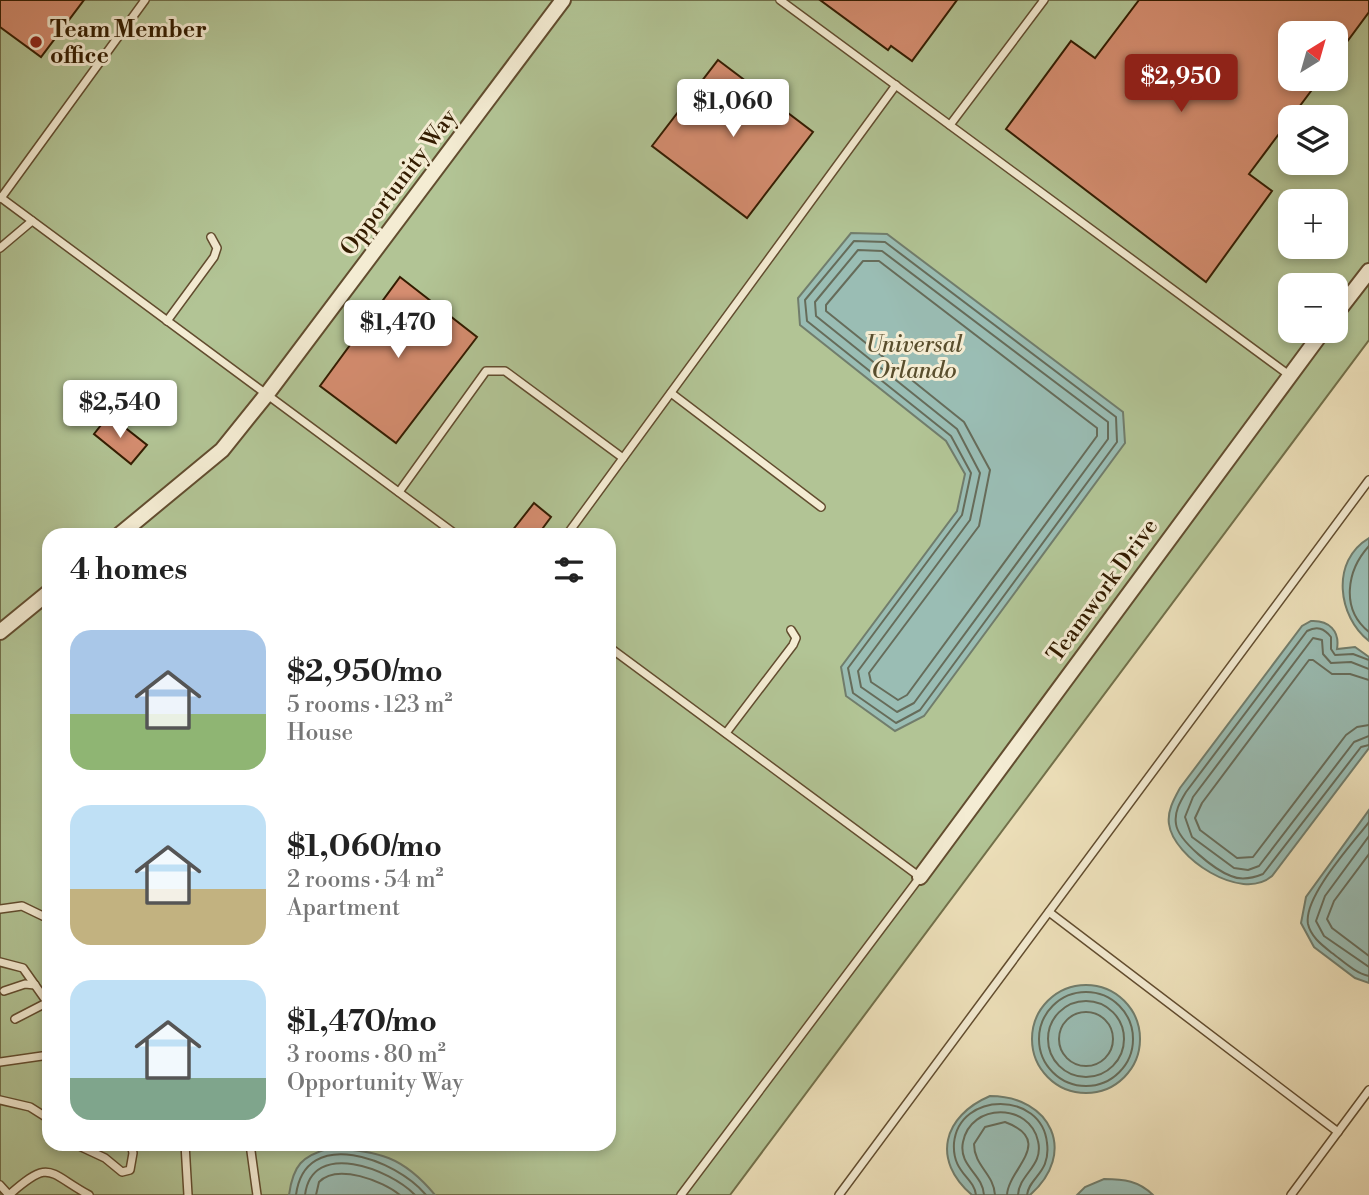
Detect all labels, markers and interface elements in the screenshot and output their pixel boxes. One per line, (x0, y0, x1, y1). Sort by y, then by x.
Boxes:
place label: Team Member office (50, 16, 207, 70)
north arrow (1278, 21, 1348, 91)
map controls (1278, 21, 1348, 343)
marker: Team Member office (28, 34, 44, 50)
pin: $2,950 (1124, 54, 1238, 114)
text: $2,950 (1141, 63, 1221, 91)
pin: $1,060 (676, 80, 790, 139)
text: $1,060 (693, 88, 773, 116)
street label: Opportunity Way (335, 103, 464, 261)
button: layers (1278, 105, 1348, 175)
button: + (1278, 189, 1348, 259)
button: − (1278, 273, 1348, 343)
pin: $1,470 (341, 300, 455, 360)
text: $1,470 (360, 309, 436, 337)
park label: Universal Orlando (865, 331, 963, 385)
pin: $2,540 (63, 380, 177, 440)
text: $2,540 (79, 389, 161, 417)
street label: Teamwork Drive (1041, 513, 1164, 668)
text: 4 homes (70, 551, 187, 589)
icon: filters (550, 551, 588, 589)
text: $2,950/mo (287, 653, 443, 691)
icon: home (126, 658, 210, 742)
text: 5 rooms · 123 m² (287, 691, 453, 719)
text: House (287, 719, 353, 747)
text: $1,060/mo (287, 828, 442, 866)
icon: home (126, 833, 210, 917)
text: 2 rooms · 54 m² (287, 866, 444, 894)
text: Apartment (287, 894, 400, 922)
text: $1,470/mo (287, 1003, 437, 1041)
icon: home (126, 1008, 210, 1092)
text: 3 rooms · 80 m² (287, 1041, 446, 1069)
text: Opportunity Way (287, 1069, 463, 1097)

